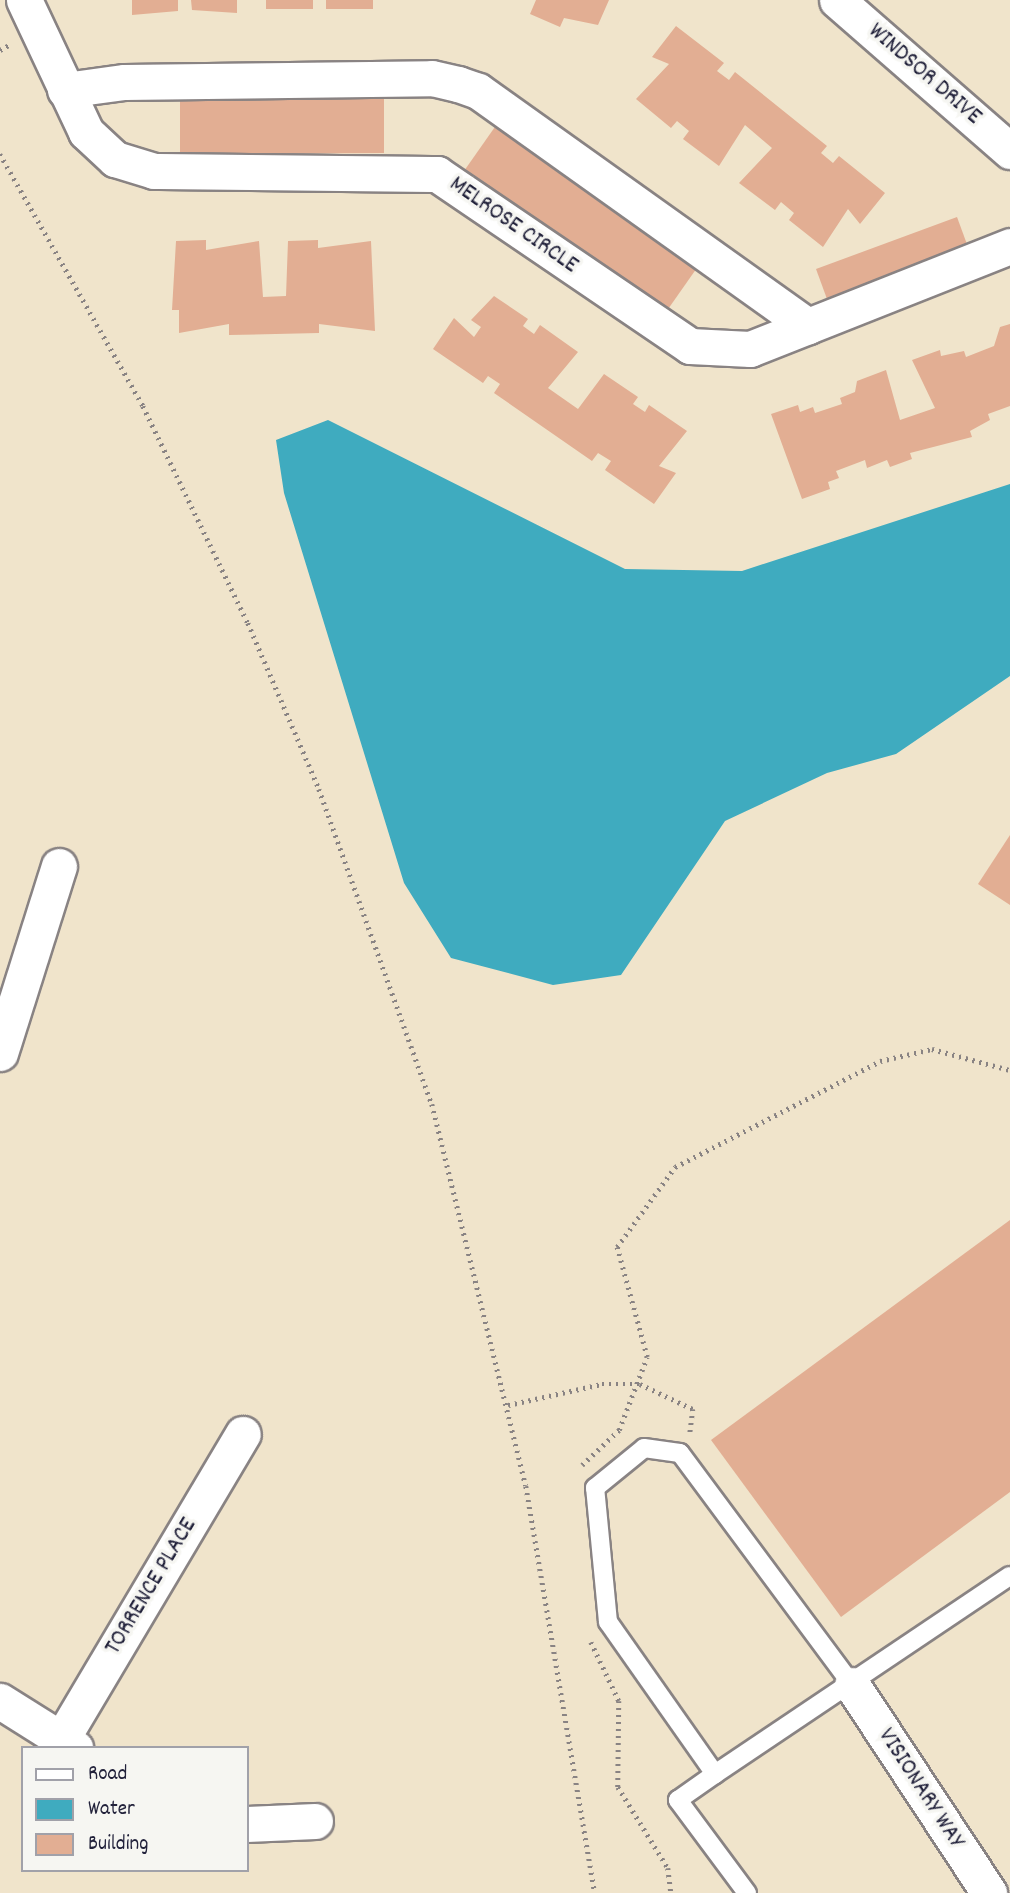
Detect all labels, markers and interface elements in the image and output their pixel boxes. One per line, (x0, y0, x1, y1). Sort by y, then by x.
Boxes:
street label: WINDSOR DRIVE (861, 18, 987, 132)
street label: MELROSE CIRCLE (443, 171, 583, 281)
street label: TORRENCE PLACE (100, 1513, 204, 1661)
street label: VISIONARY WAY (871, 1724, 969, 1854)
legend (21, 1746, 248, 1872)
text: Road (88, 1760, 127, 1790)
text: Water (88, 1795, 135, 1825)
text: Building (88, 1830, 148, 1860)

